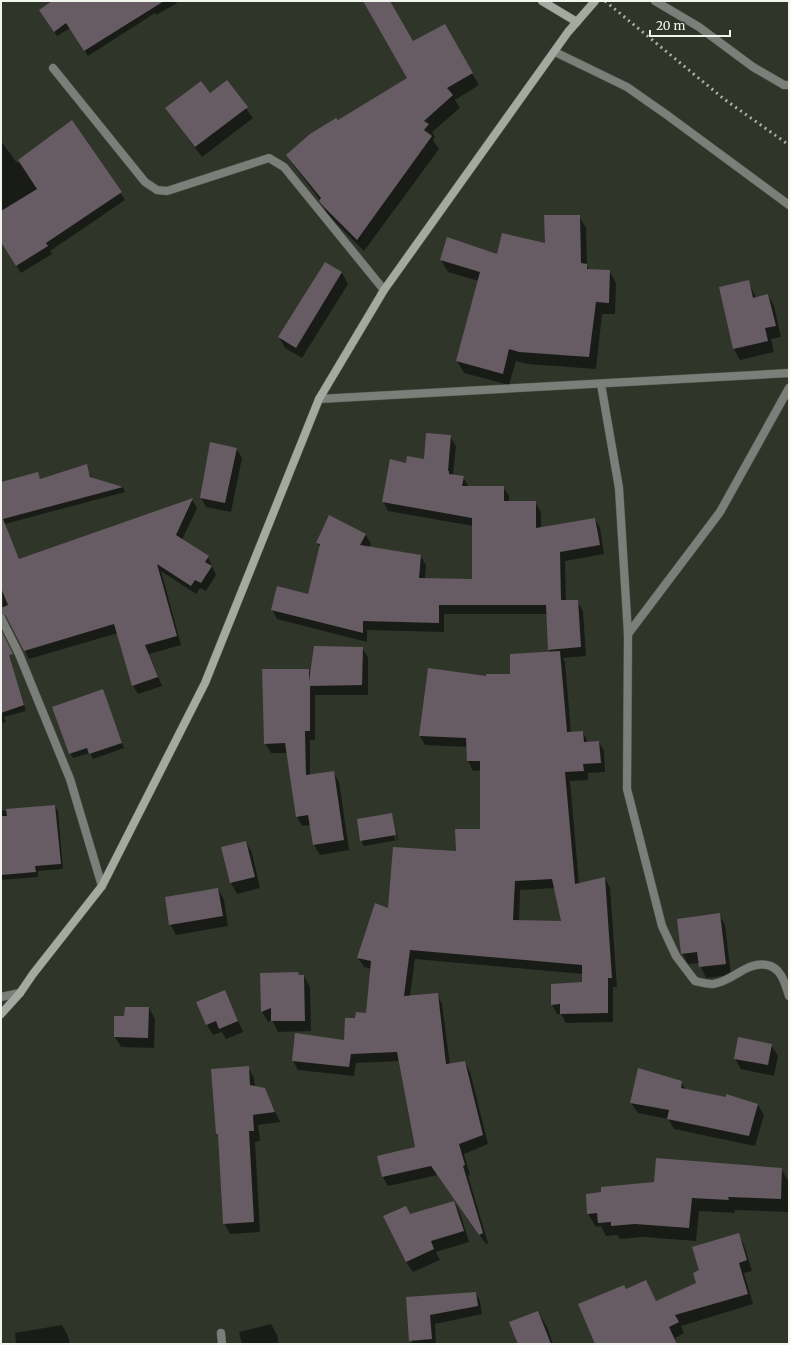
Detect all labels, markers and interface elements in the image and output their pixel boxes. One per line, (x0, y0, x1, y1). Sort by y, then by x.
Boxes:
scale bar (650, 12, 730, 38)
text: 20 m (656, 18, 685, 33)

